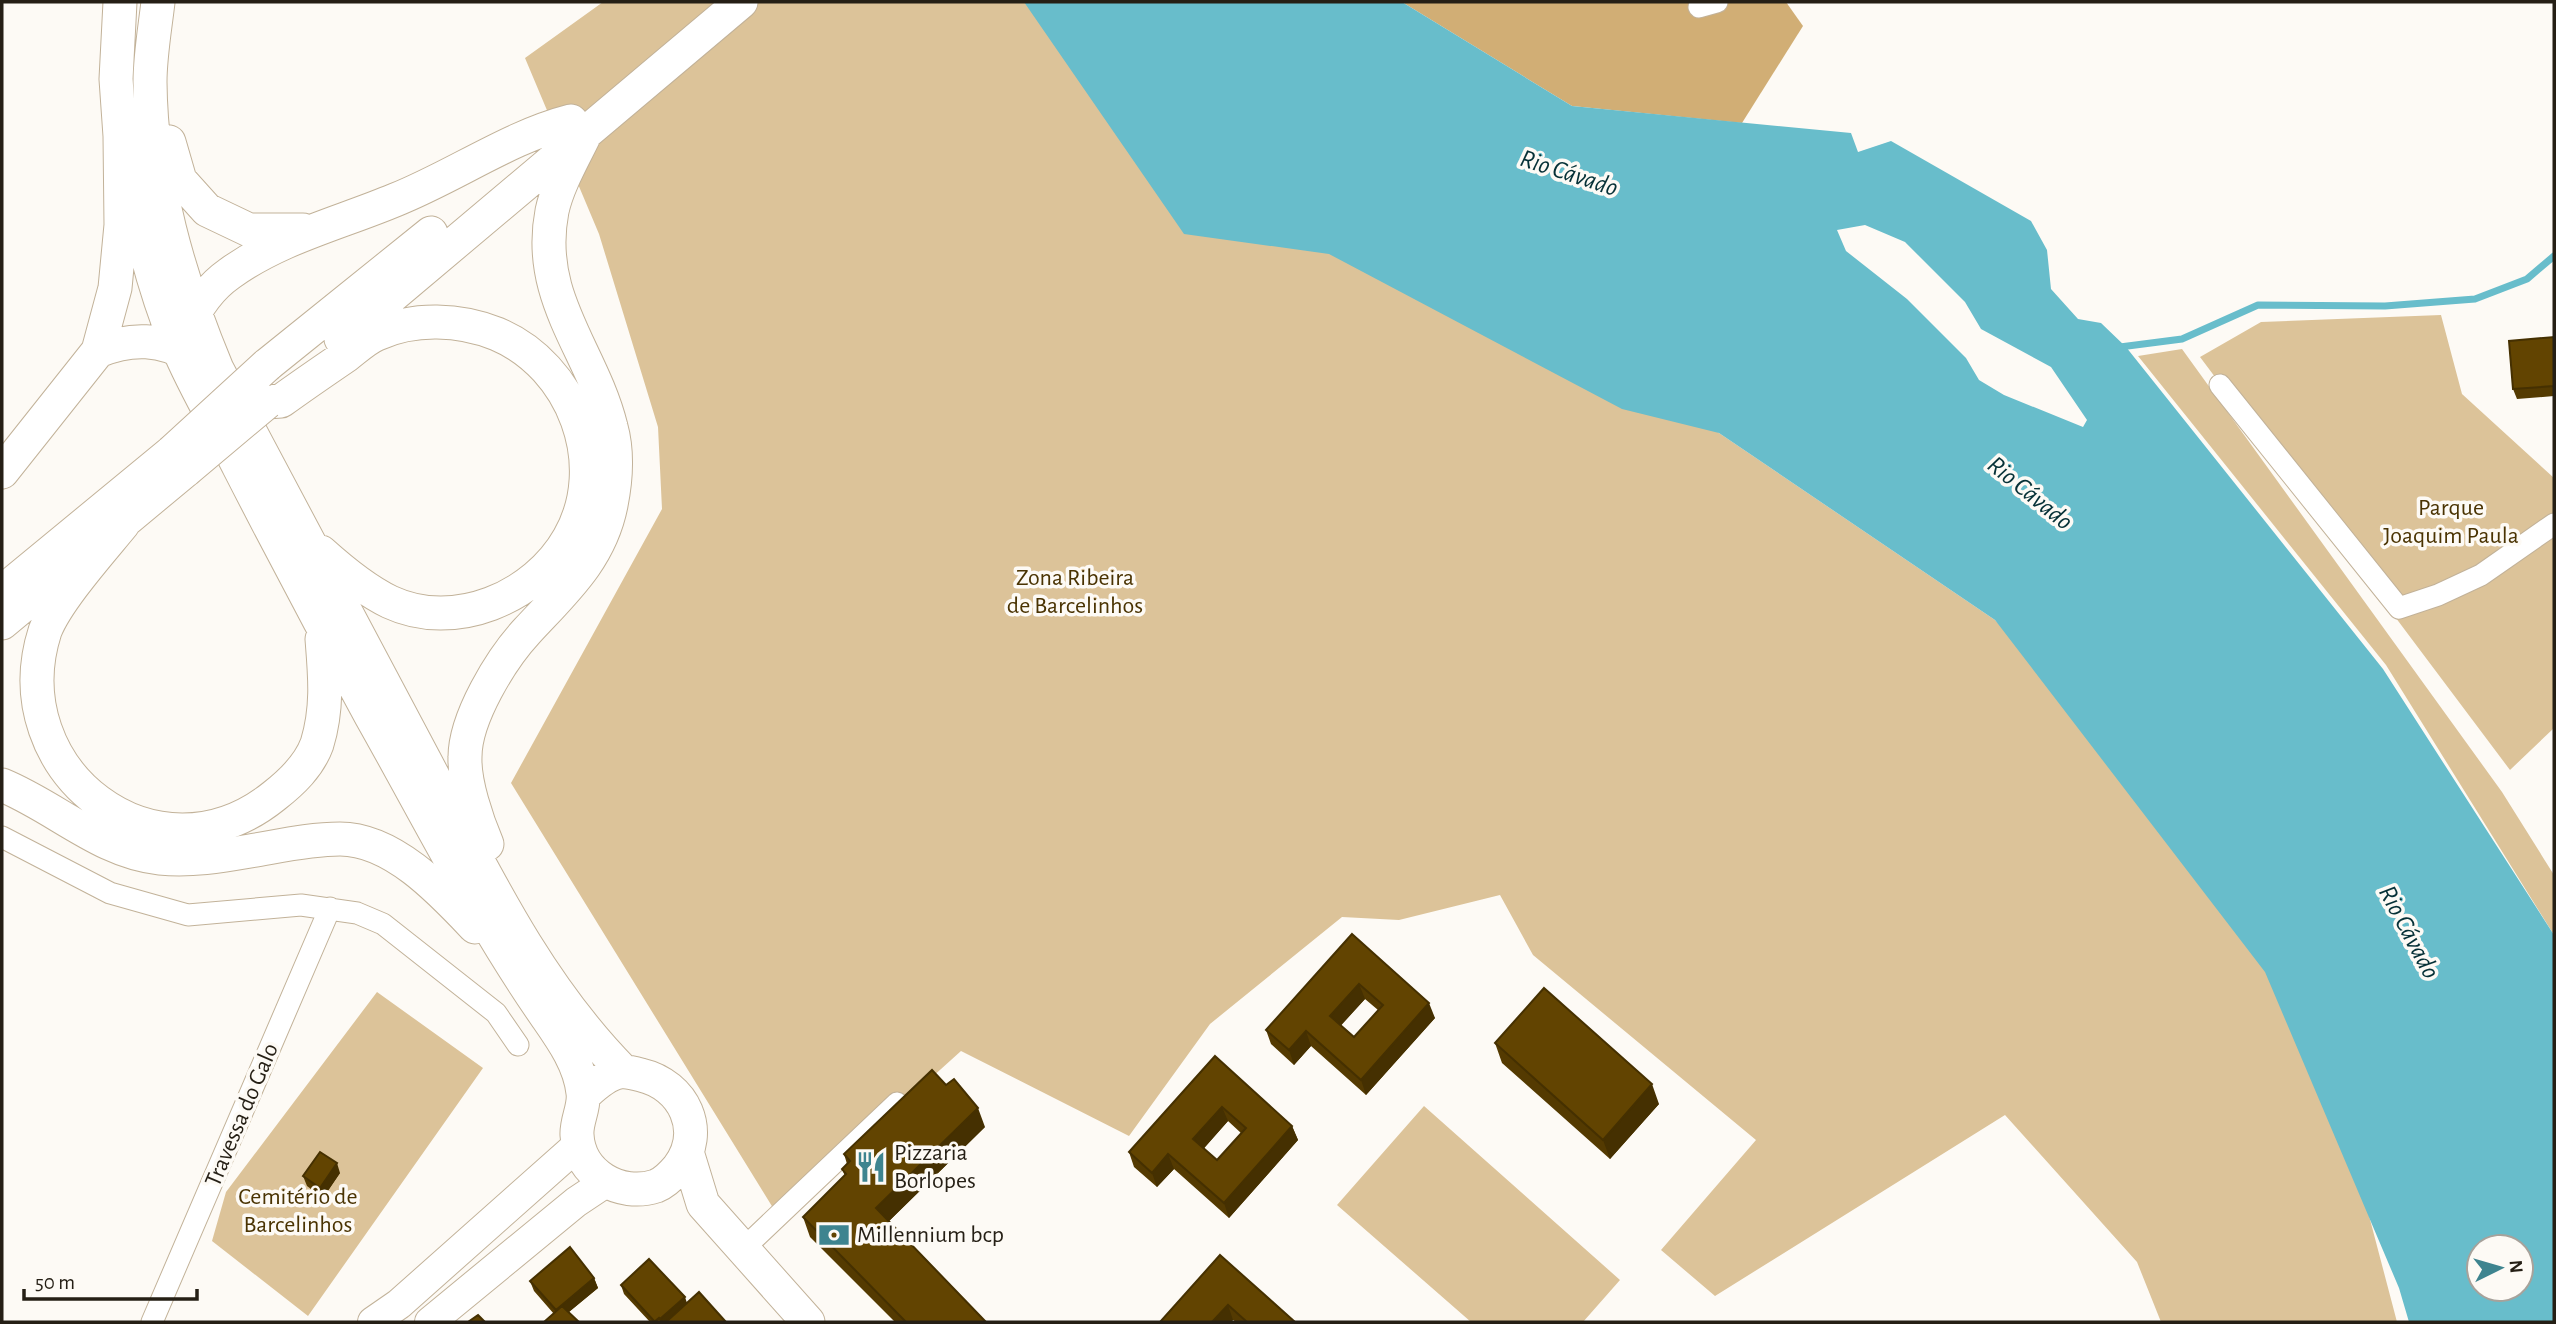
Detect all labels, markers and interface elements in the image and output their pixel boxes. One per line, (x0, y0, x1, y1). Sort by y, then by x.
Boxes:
water label: Rio Cávado (1517, 145, 1621, 201)
water label: Rio Cávado (1983, 451, 2077, 535)
park label: Parque Joaquim Paula (2383, 496, 2519, 548)
park label: Zona Ribeira de Barcelinhos (1007, 566, 1143, 618)
water label: Rio Cávado (2374, 881, 2444, 983)
street label: Travessa do Galo (201, 1040, 283, 1190)
place label: Pizzaria Borlopes (894, 1141, 976, 1193)
restaurant icon: Pizzaria Borlopes (854, 1150, 888, 1184)
park label: Cemitério de Barcelinhos (238, 1185, 358, 1237)
bank icon: Millennium bcp (817, 1218, 851, 1252)
place label: Millennium bcp (857, 1223, 1004, 1247)
north arrow (2465, 1233, 2535, 1303)
scale bar (24, 1258, 198, 1302)
text: N (2505, 1259, 2525, 1274)
text: 50 m (35, 1272, 75, 1293)

